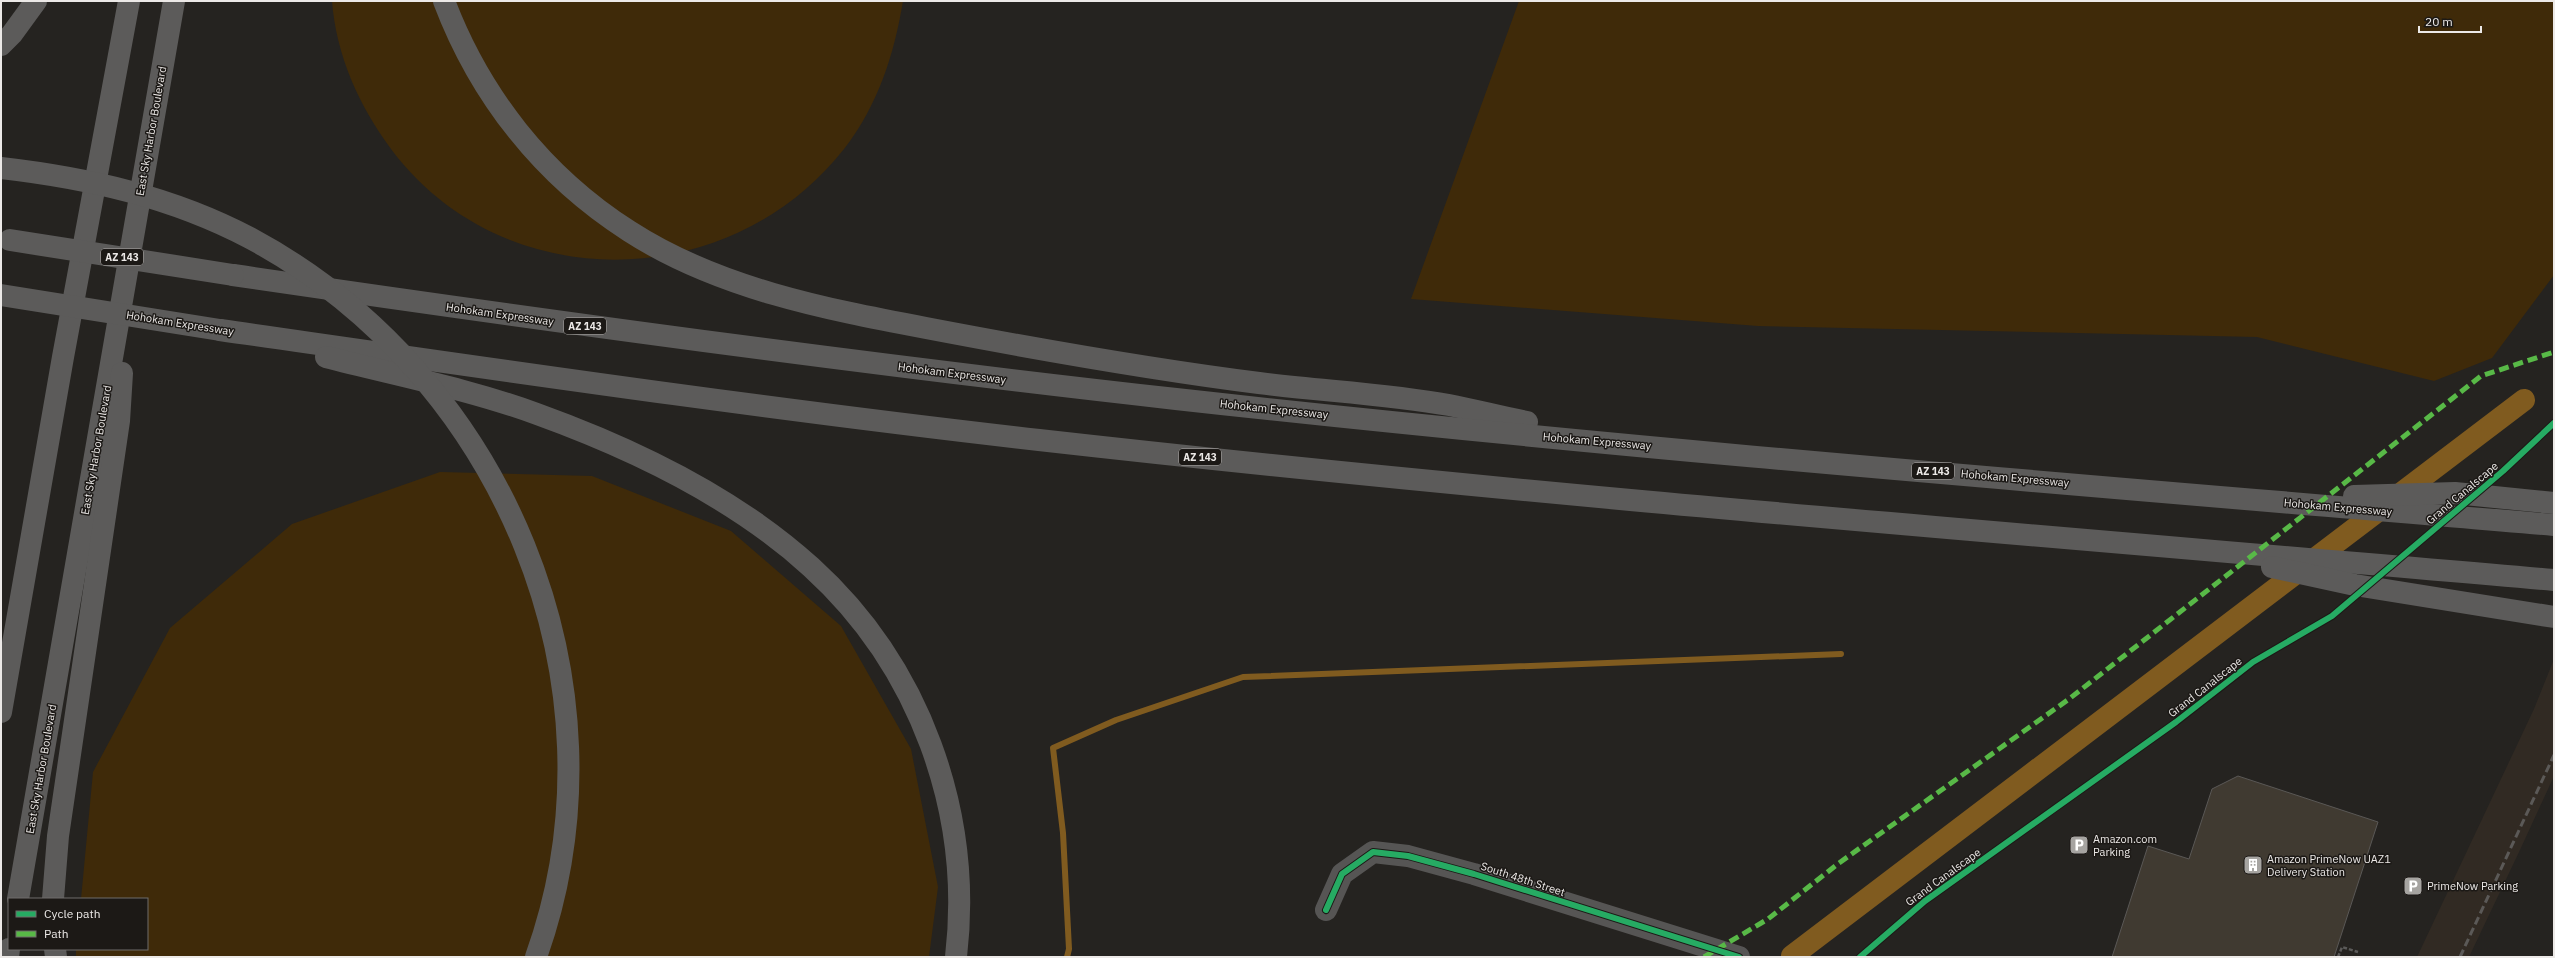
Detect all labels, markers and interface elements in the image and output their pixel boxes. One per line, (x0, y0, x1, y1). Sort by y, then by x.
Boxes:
scale bar (2419, 8, 2481, 34)
text: 20 m (2425, 14, 2453, 29)
street label: East Sky Harbor Boulevard (133, 65, 169, 197)
road number: AZ 143 (101, 249, 143, 265)
street label: Hohokam Expressway (445, 299, 555, 329)
street label: Hohokam Expressway (125, 308, 235, 338)
road number: AZ 143 (564, 318, 606, 334)
street label: Hohokam Expressway (897, 359, 1007, 387)
street label: East Sky Harbor Boulevard (78, 384, 114, 516)
street label: Hohokam Expressway (1219, 396, 1329, 422)
street label: Hohokam Expressway (1542, 429, 1652, 453)
road number: AZ 143 (1179, 449, 1221, 465)
street label: Grand Canalscape (2423, 459, 2501, 527)
road number: AZ 143 (1912, 463, 1954, 479)
street label: Hohokam Expressway (1960, 466, 2070, 490)
street label: Hohokam Expressway (2283, 495, 2393, 519)
street label: Grand Canalscape (2165, 654, 2245, 720)
street label: East Sky Harbor Boulevard (23, 703, 59, 835)
place label: Amazon.com Parking (2093, 832, 2157, 859)
parking icon: Amazon.com Parking (2068, 834, 2090, 856)
street label: Grand Canalscape (1903, 845, 1983, 909)
place label: Amazon PrimeNow UAZ1 Delivery Station (2267, 852, 2391, 879)
building icon: Amazon PrimeNow UAZ1 Delivery Station (2242, 854, 2264, 876)
street label: South 48th Street (1479, 859, 1567, 899)
parking icon: PrimeNow Parking (2402, 875, 2424, 897)
place label: PrimeNow Parking (2427, 879, 2518, 893)
legend (8, 898, 148, 950)
text: Cycle path (44, 906, 101, 921)
text: Path (44, 926, 69, 941)

